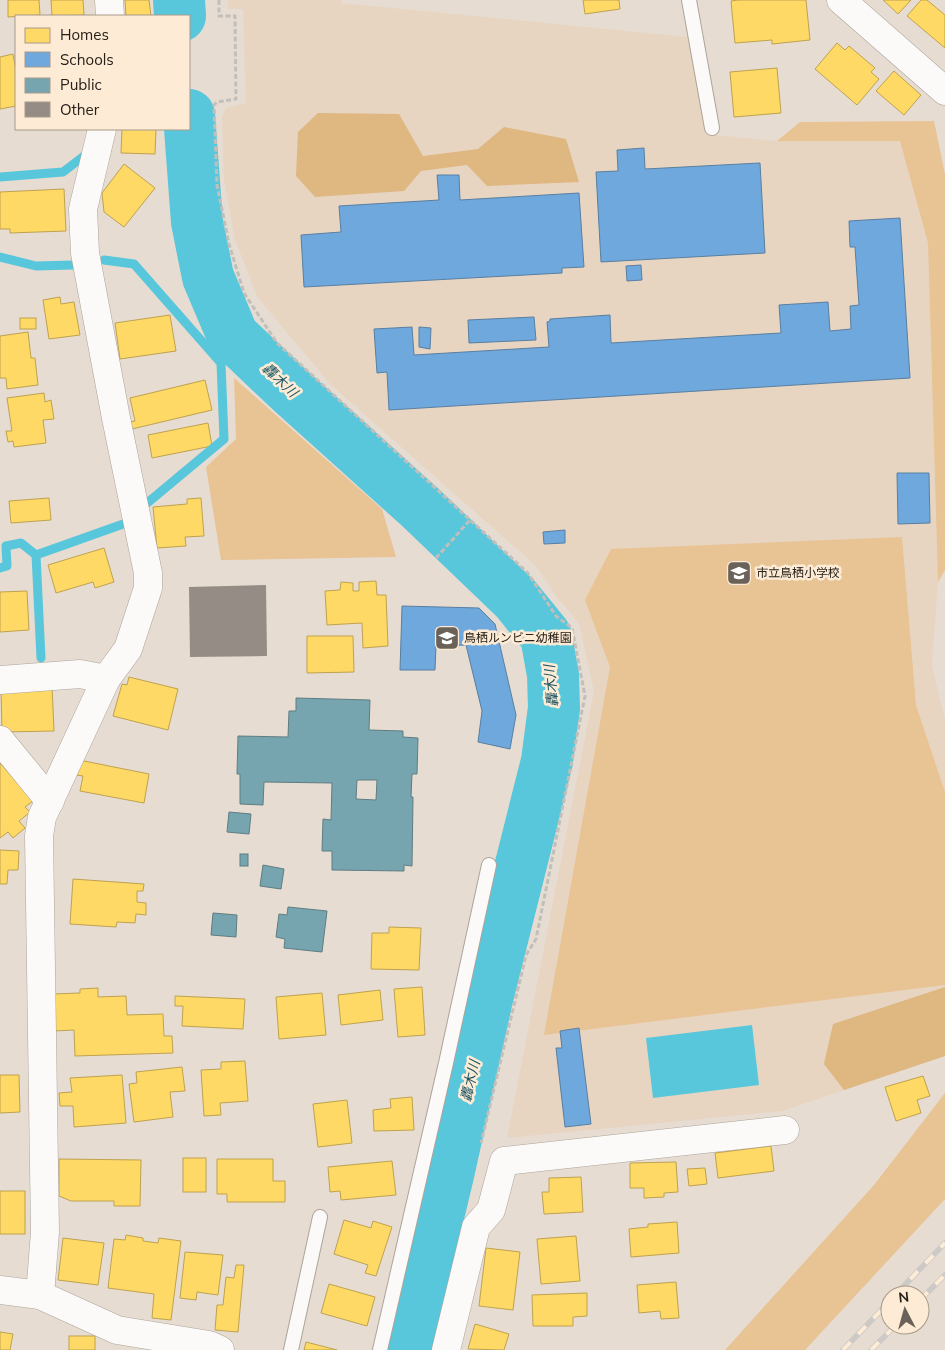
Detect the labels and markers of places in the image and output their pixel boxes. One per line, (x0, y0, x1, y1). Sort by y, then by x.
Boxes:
school or university icon: 市立鳥栖小学校 (726, 560, 752, 586)
place label: 市立鳥栖小学校 (756, 565, 840, 580)
school or university icon: 鳥栖ルンビニ幼稚園 (434, 625, 460, 651)
place label: 鳥栖ルンビニ幼稚園 (464, 630, 572, 645)

